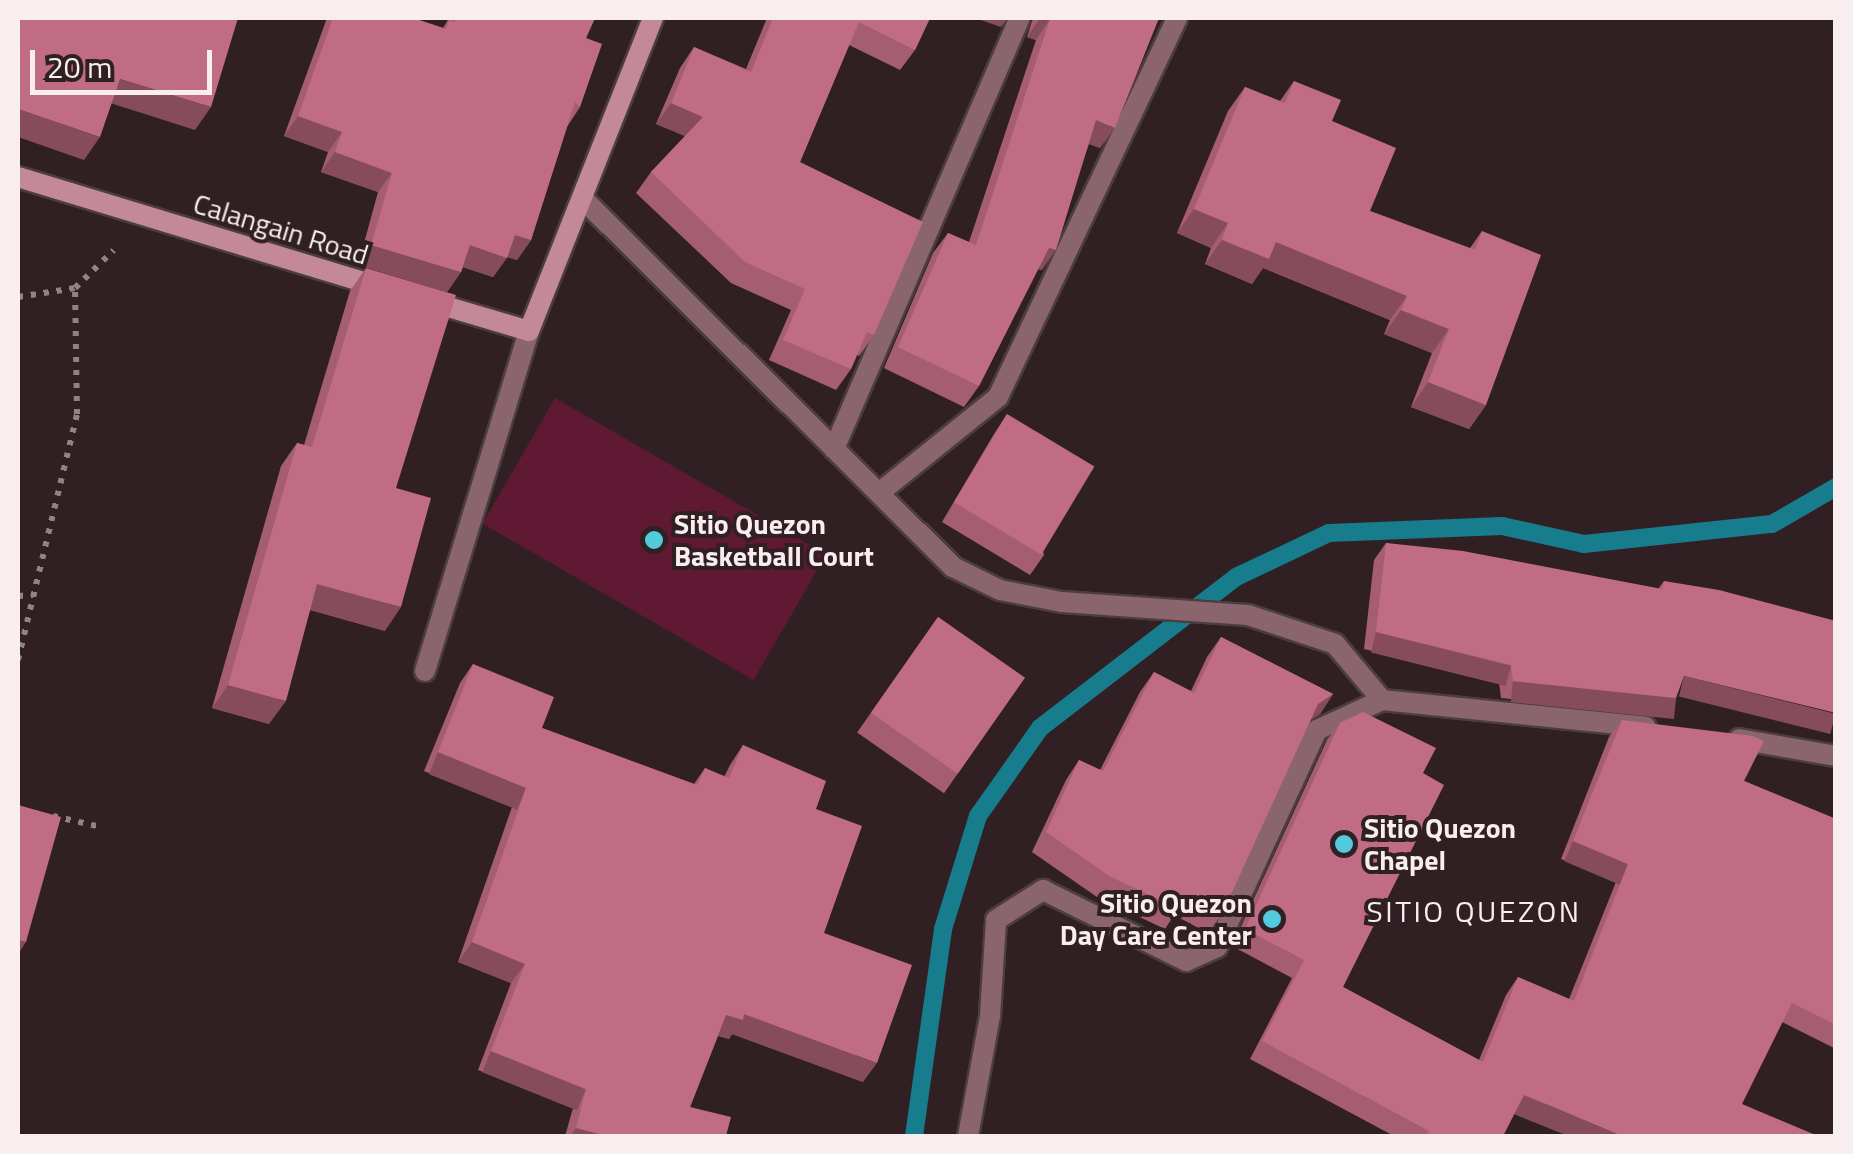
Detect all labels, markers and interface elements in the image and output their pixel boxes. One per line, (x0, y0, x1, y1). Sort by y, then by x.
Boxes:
scale bar (35, 30, 218, 92)
text: 20 m (47, 44, 112, 90)
street label: Calangain Road (189, 186, 373, 272)
place label: Sitio Quezon Basketball Court (674, 507, 874, 573)
marker: Sitio Quezon Basketball Court (643, 529, 665, 551)
place label: Sitio Quezon Chapel (1364, 811, 1516, 877)
marker: Sitio Quezon Chapel (1333, 833, 1355, 855)
place label: Sitio Quezon Day Care Center (1060, 886, 1252, 952)
district label: SITIO QUEZON (1367, 893, 1581, 929)
marker: Sitio Quezon Day Care Center (1261, 908, 1283, 930)

